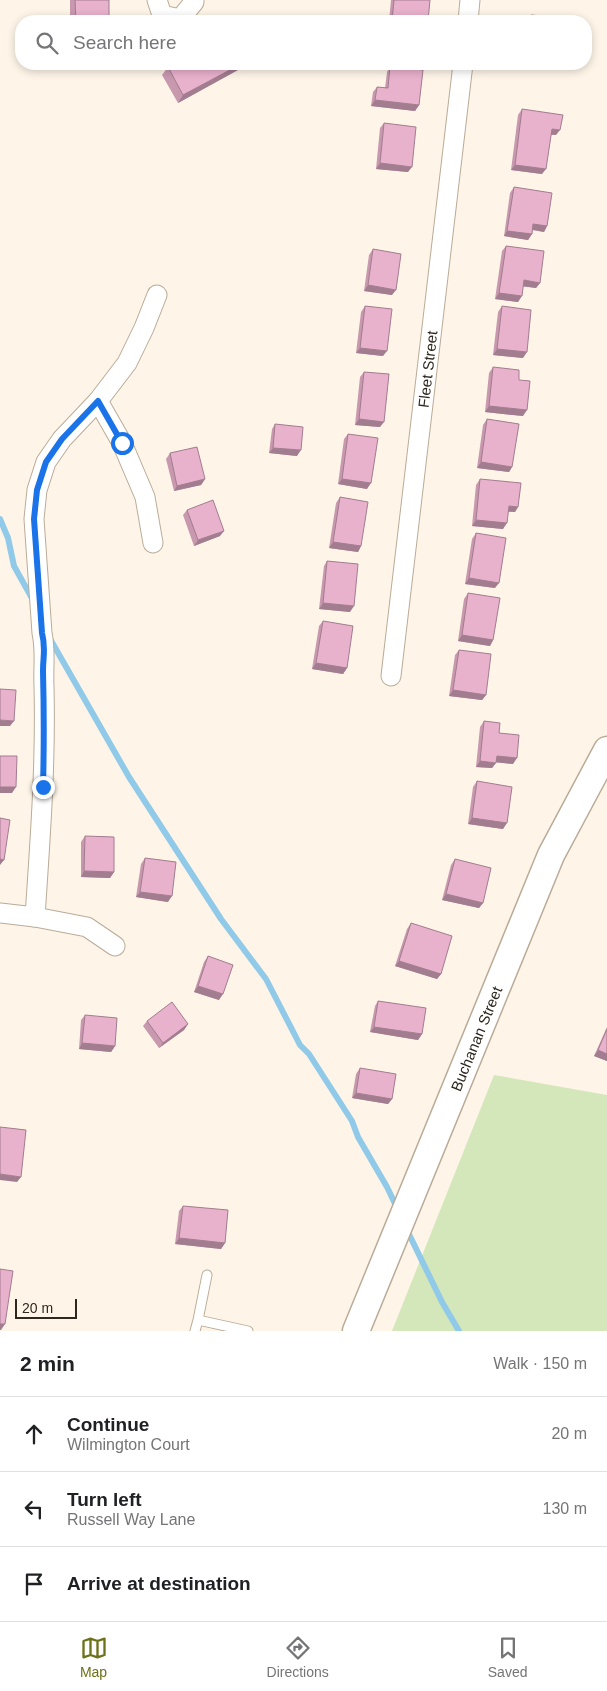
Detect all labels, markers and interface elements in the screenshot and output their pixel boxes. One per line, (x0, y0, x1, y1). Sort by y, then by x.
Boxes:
search box (15, 15, 592, 70)
icon: search (33, 29, 61, 57)
text: Search here (73, 32, 177, 53)
street label: Fleet Street (414, 329, 440, 409)
route start (111, 432, 134, 455)
route end (32, 776, 55, 799)
street label: Buchanan Street (447, 983, 505, 1094)
scale bar (15, 1296, 78, 1319)
text: 20 m (22, 1300, 53, 1316)
text: 2 min (20, 1352, 75, 1375)
text: Walk · 150 m (493, 1355, 587, 1372)
text: Continue (67, 1414, 149, 1435)
icon: ahead (20, 1420, 48, 1448)
text: 20 m (551, 1425, 587, 1442)
text: Wilmington Court (67, 1436, 190, 1453)
text: Turn left (67, 1489, 142, 1510)
icon: left (20, 1495, 48, 1523)
text: 130 m (543, 1500, 587, 1517)
text: Russell Way Lane (67, 1511, 195, 1528)
icon: arrive (20, 1570, 48, 1598)
text: Arrive at destination (67, 1573, 251, 1594)
tab: Map (80, 1634, 108, 1680)
tab: Directions (267, 1634, 329, 1680)
tab: Saved (488, 1634, 527, 1680)

